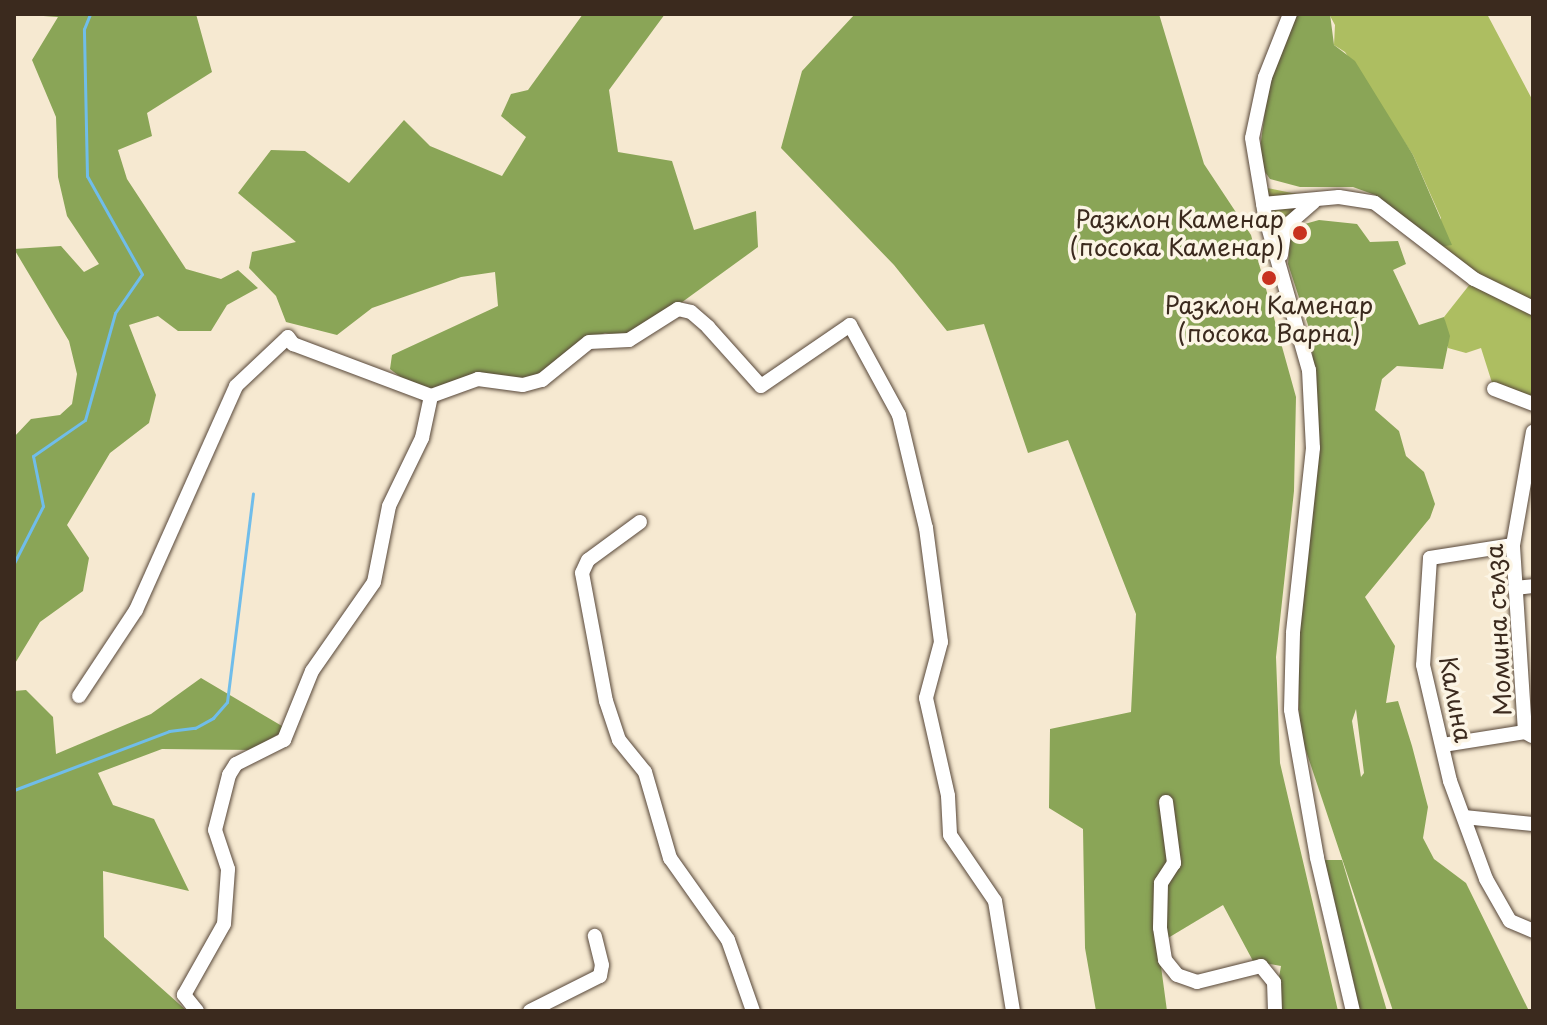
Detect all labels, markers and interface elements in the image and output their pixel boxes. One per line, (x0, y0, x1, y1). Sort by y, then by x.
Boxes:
place label: Разклон Каменар (посока Каменар) (1069, 205, 1284, 261)
marker: Разклон Каменар (посока Каменар) (1291, 224, 1309, 242)
marker: Разклон Каменар (посока Варна) (1260, 269, 1278, 287)
place label: Разклон Каменар (посока Варна) (1164, 291, 1374, 347)
street label: Момина сълза (1479, 543, 1517, 717)
street label: Калина (1434, 654, 1478, 744)

